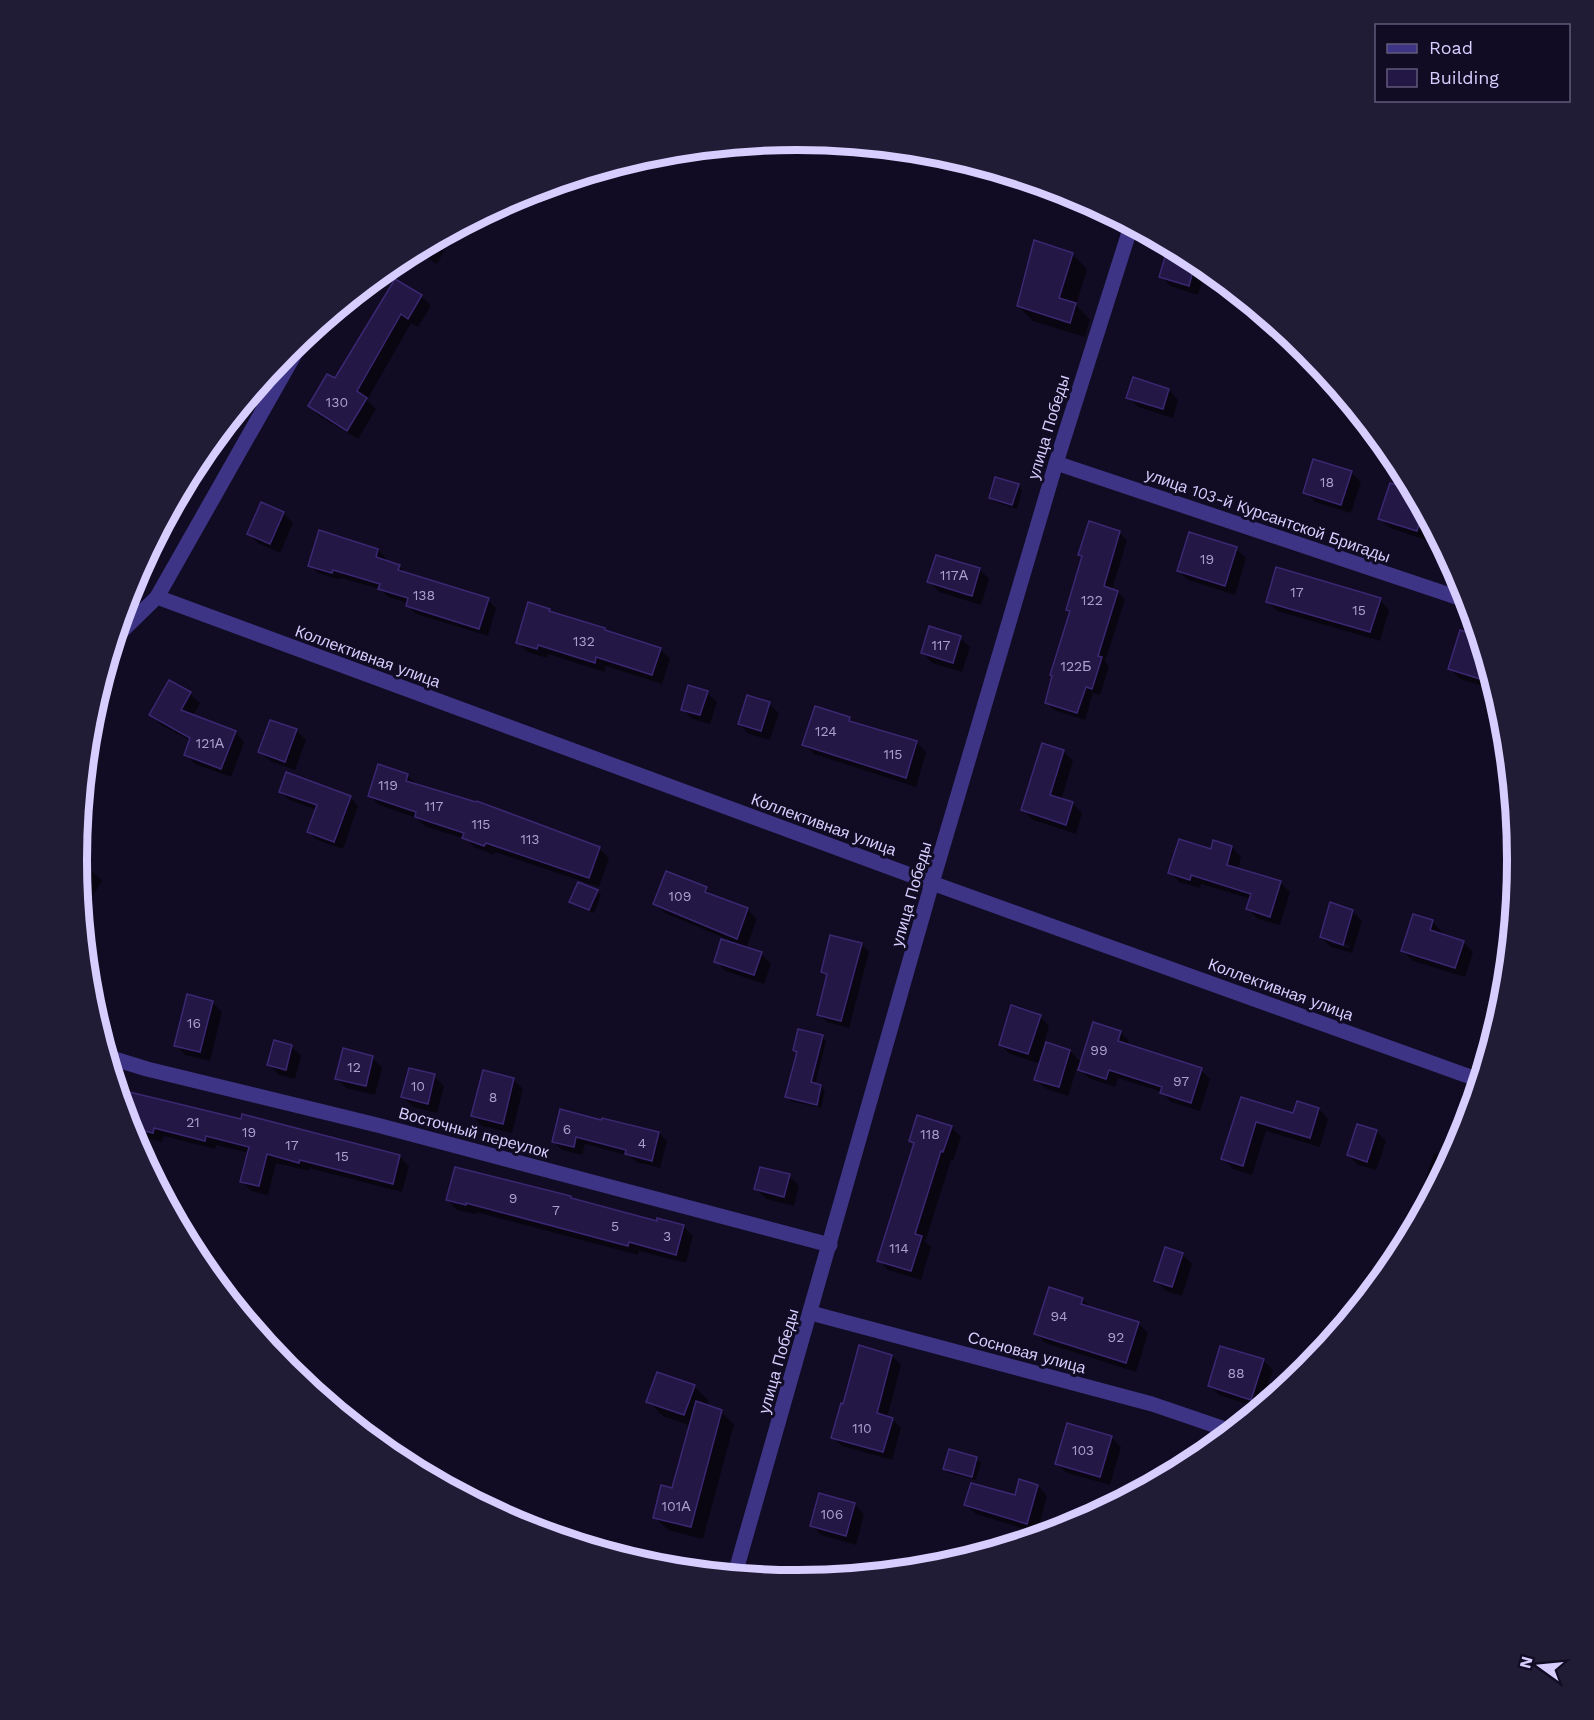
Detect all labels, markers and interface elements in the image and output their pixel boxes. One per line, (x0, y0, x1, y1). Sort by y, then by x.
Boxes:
legend (1375, 24, 1570, 102)
text: Road (1429, 37, 1473, 58)
text: Building (1429, 67, 1499, 88)
street label: улица Победы (1024, 373, 1073, 482)
house number: 130 (326, 394, 348, 410)
street label: улица 103-й Курсантской Бригады (1143, 465, 1393, 566)
house number: 18 (1320, 474, 1334, 490)
house number: 19 (1200, 551, 1214, 567)
house number: 117А (940, 567, 969, 583)
house number: 17 (1290, 584, 1304, 600)
house number: 138 (413, 587, 435, 603)
house number: 122 (1081, 592, 1103, 608)
house number: 15 (1352, 602, 1366, 618)
street label: Коллективная улица (293, 621, 443, 692)
house number: 132 (573, 633, 595, 649)
house number: 117 (932, 637, 951, 653)
house number: 122Б (1061, 658, 1091, 674)
house number: 124 (815, 723, 837, 739)
house number: 121А (196, 735, 225, 751)
house number: 115 (883, 746, 903, 762)
house number: 119 (378, 777, 398, 793)
street label: Коллективная улица (749, 789, 899, 860)
house number: 117 (425, 798, 444, 814)
house number: 115 (471, 816, 491, 832)
house number: 113 (520, 831, 540, 847)
street label: улица Победы (887, 840, 936, 949)
house number: 109 (669, 888, 691, 904)
street label: Коллективная улица (1206, 954, 1356, 1025)
house number: 16 (187, 1015, 201, 1031)
house number: 99 (1090, 1042, 1108, 1058)
house number: 12 (347, 1059, 361, 1075)
house number: 97 (1173, 1073, 1189, 1089)
house number: 10 (411, 1078, 425, 1094)
house number: 8 (489, 1089, 497, 1105)
street label: Восточный переулок (397, 1103, 552, 1162)
house number: 21 (186, 1114, 200, 1130)
house number: 6 (563, 1121, 571, 1137)
house number: 19 (242, 1124, 256, 1140)
house number: 118 (920, 1126, 940, 1142)
house number: 4 (638, 1135, 646, 1151)
house number: 17 (285, 1137, 299, 1153)
house number: 15 (335, 1148, 349, 1164)
house number: 9 (509, 1190, 517, 1206)
house number: 7 (552, 1202, 560, 1218)
house number: 5 (611, 1218, 619, 1234)
house number: 3 (663, 1228, 671, 1244)
house number: 114 (889, 1240, 909, 1256)
street label: улица Победы (754, 1307, 803, 1416)
house number: 94 (1050, 1308, 1068, 1324)
street label: Сосновая улица (966, 1328, 1088, 1377)
house number: 92 (1108, 1329, 1124, 1345)
house number: 88 (1227, 1365, 1245, 1381)
house number: 110 (852, 1420, 872, 1436)
house number: 103 (1072, 1442, 1094, 1458)
house number: 101А (662, 1498, 691, 1514)
house number: 106 (821, 1506, 843, 1522)
north arrow (1510, 1636, 1570, 1696)
text: N (1515, 1654, 1537, 1670)

